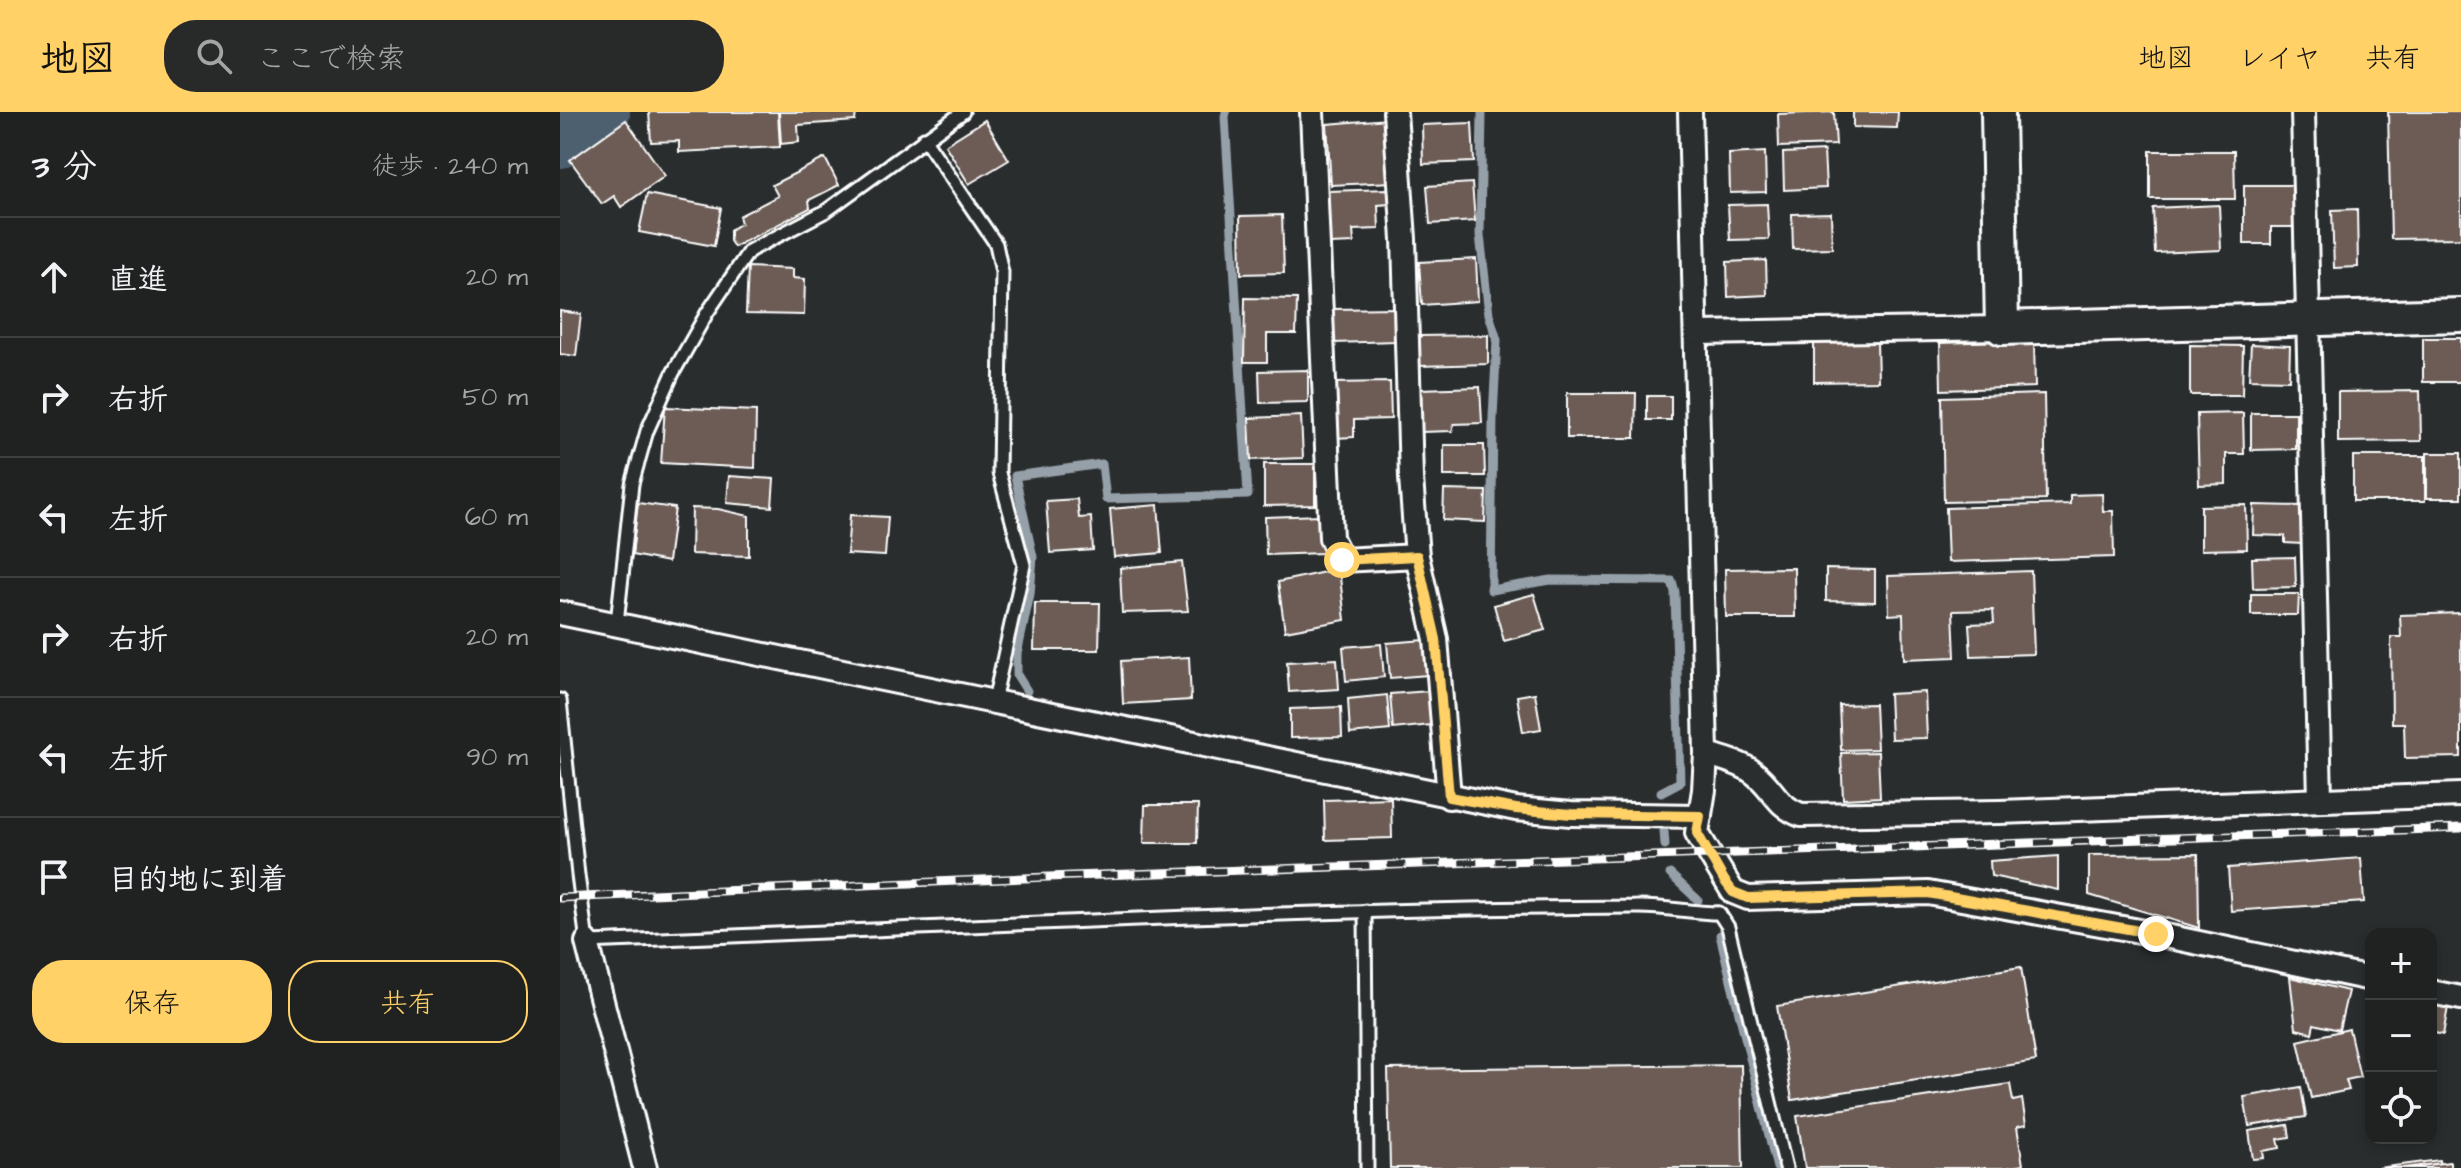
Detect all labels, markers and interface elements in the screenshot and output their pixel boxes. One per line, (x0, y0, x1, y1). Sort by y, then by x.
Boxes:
search box (164, 20, 724, 92)
text: 地図 (40, 34, 116, 86)
icon: search (192, 34, 236, 78)
text: ここで検索 (256, 38, 406, 80)
text: 地図 (2138, 39, 2194, 78)
text: レイヤ (2238, 39, 2321, 78)
text: 共有 (2365, 39, 2421, 78)
text: 3 分 (32, 143, 97, 191)
text: 徒歩 · 240 m (372, 148, 528, 184)
icon: ahead (32, 255, 76, 299)
text: 直進 (108, 259, 168, 301)
text: 20 m (466, 259, 528, 295)
icon: right (32, 375, 76, 419)
text: 右折 (108, 379, 168, 421)
text: 50 m (463, 379, 528, 415)
icon: left (32, 495, 76, 539)
text: 左折 (108, 499, 168, 541)
text: 60 m (465, 499, 528, 535)
route start (1324, 542, 1360, 578)
icon: right (32, 615, 76, 659)
text: 右折 (108, 619, 168, 661)
text: 20 m (466, 619, 528, 655)
icon: left (32, 735, 76, 779)
text: 左折 (108, 739, 168, 781)
text: 90 m (466, 739, 528, 775)
icon: arrive (32, 855, 76, 899)
text: 目的地に到着 (108, 859, 288, 901)
route end (2138, 916, 2174, 952)
map controls (2365, 928, 2437, 1144)
button: + (2365, 928, 2437, 1000)
button: 保存 (32, 960, 272, 1043)
button: 共有 (288, 960, 528, 1043)
button: − (2365, 1000, 2437, 1072)
button: locate (2365, 1072, 2437, 1144)

